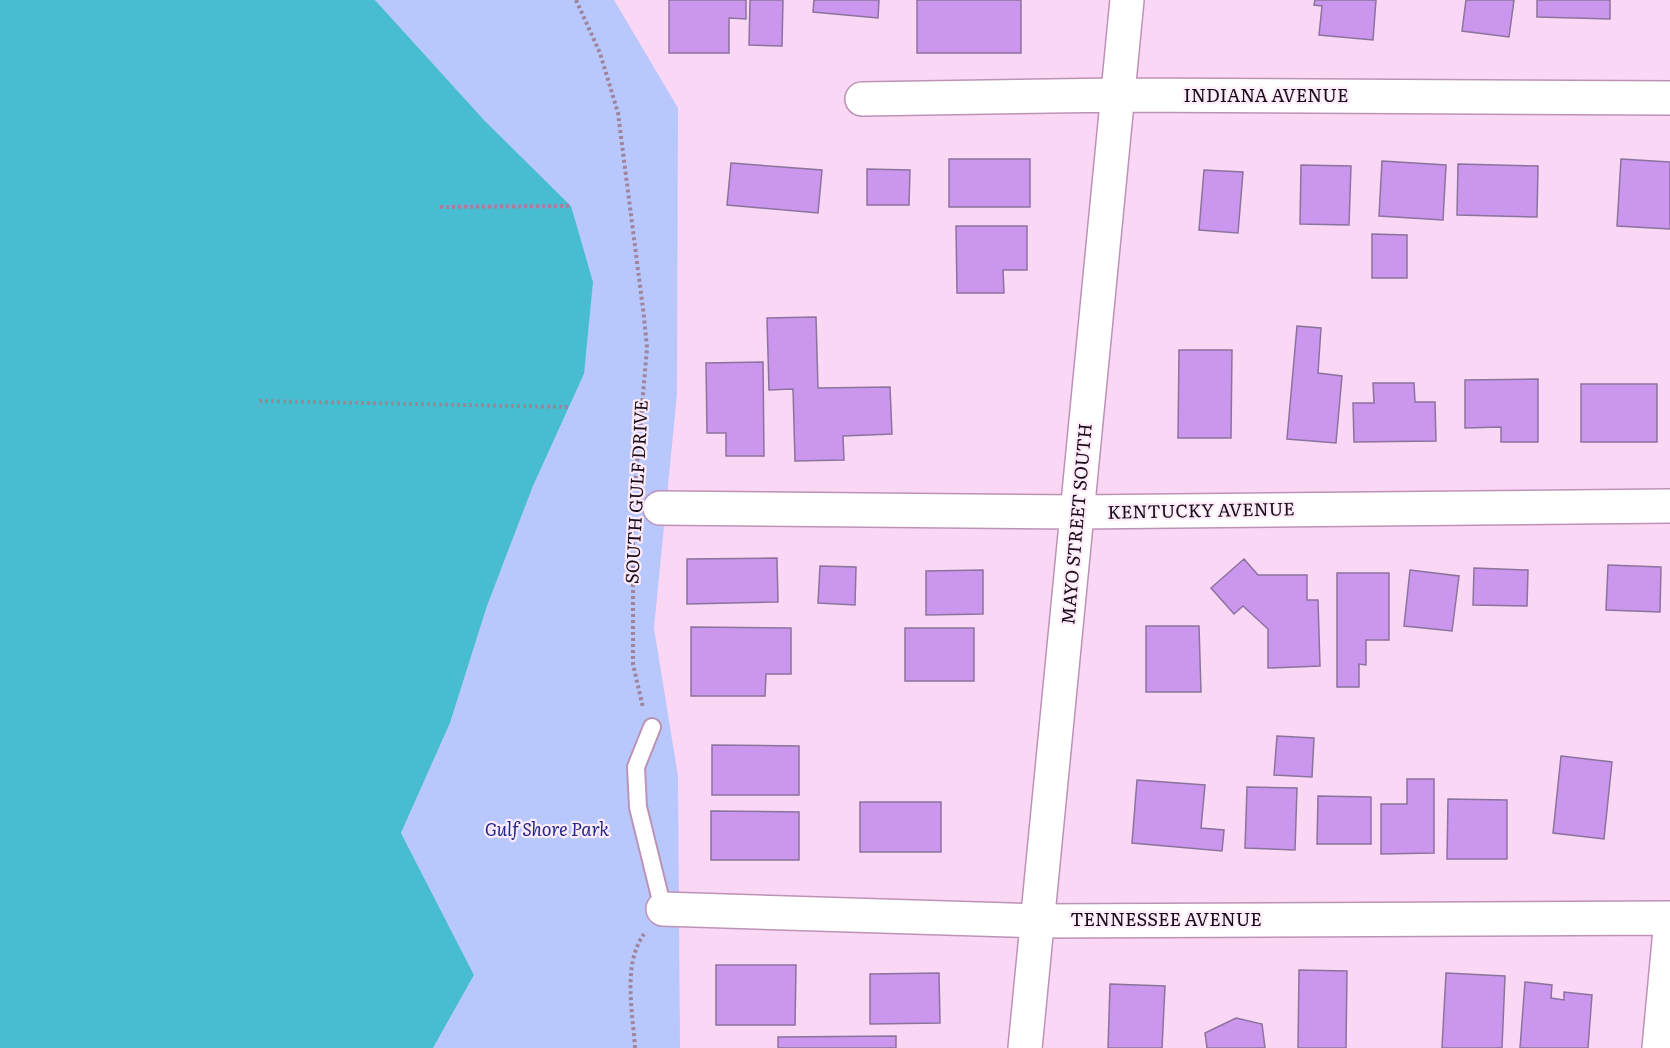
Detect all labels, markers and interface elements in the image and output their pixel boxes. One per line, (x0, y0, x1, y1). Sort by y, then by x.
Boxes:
street label: INDIANA AVENUE (1184, 81, 1348, 108)
street label: SOUTH GULF DRIVE (617, 399, 654, 585)
street label: MAYO STREET SOUTH (1053, 422, 1098, 626)
street label: KENTUCKY AVENUE (1107, 494, 1295, 525)
park label: Gulf Shore Park (485, 815, 609, 842)
street label: TENNESSEE AVENUE (1070, 905, 1262, 932)

